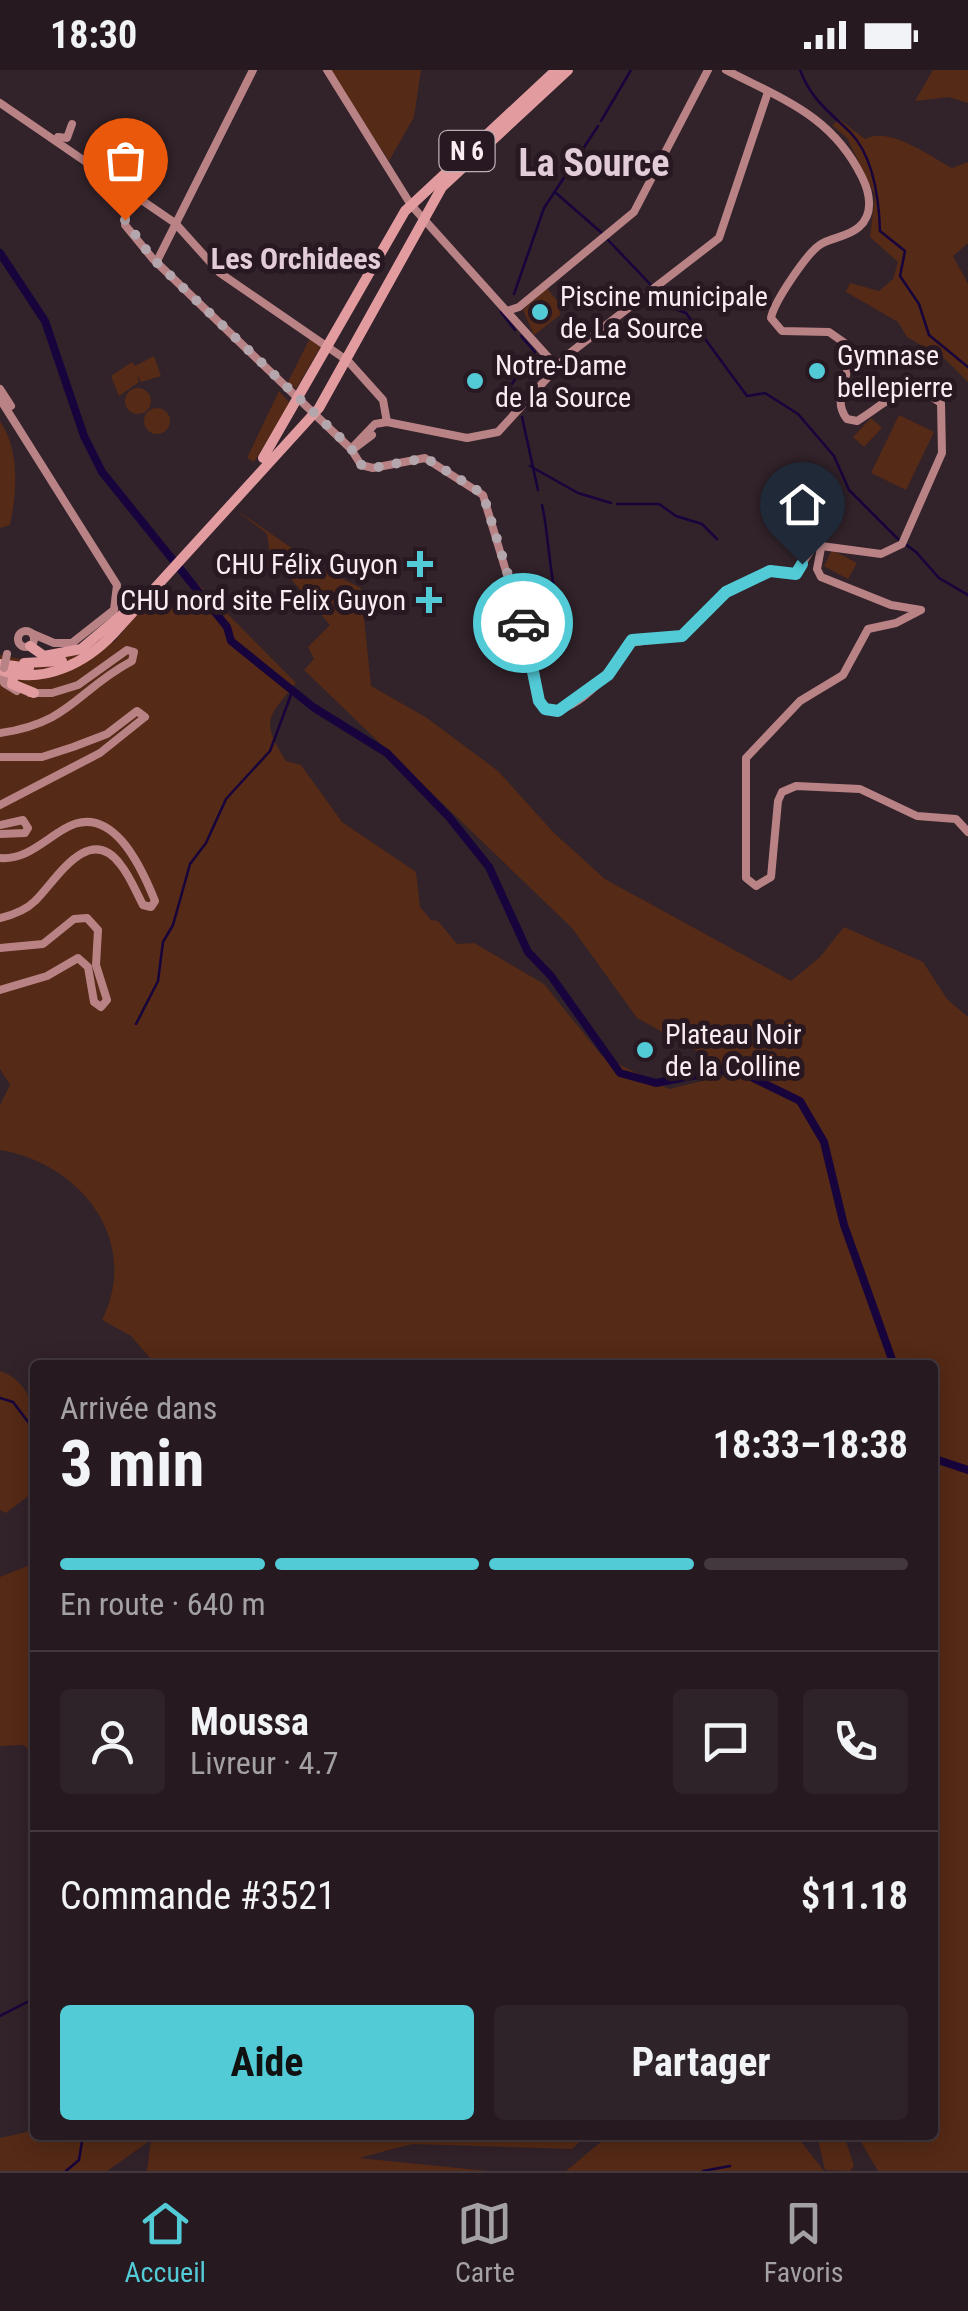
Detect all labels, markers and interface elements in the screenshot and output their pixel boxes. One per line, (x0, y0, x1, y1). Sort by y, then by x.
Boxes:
text: 18:30 (50, 13, 137, 57)
pin (83, 118, 168, 221)
road number: N 6 (440, 131, 494, 171)
icon: bag (98, 133, 153, 188)
district label: La Source (519, 141, 669, 185)
district label: Les Orchidees (211, 241, 381, 276)
place label: Piscine municipale de La Source (560, 280, 768, 345)
marker: Piscine municipale de La Source (529, 301, 551, 323)
place label: Gymnase bellepierre (837, 339, 953, 404)
place label: Notre-Dame de la Source (495, 349, 631, 414)
marker: Gymnase bellepierre (806, 360, 828, 382)
marker: Notre-Dame de la Source (464, 370, 486, 392)
pin (760, 462, 845, 565)
icon: home (775, 477, 830, 532)
place label: CHU Félix Guyon (216, 548, 398, 581)
marker: CHU Félix Guyon (407, 551, 433, 577)
courier (473, 573, 573, 673)
place label: CHU nord site Felix Guyon (120, 584, 406, 617)
marker: CHU nord site Felix Guyon (416, 587, 442, 613)
icon: car (496, 596, 551, 651)
place label: Plateau Noir de la Colline (665, 1018, 802, 1083)
marker: Plateau Noir de la Colline (634, 1039, 656, 1061)
text: Arrivée dans (60, 1389, 217, 1427)
text: 18:33–18:38 (713, 1423, 908, 1467)
text: 3 min (60, 1426, 204, 1502)
text: En route · 640 m (60, 1585, 266, 1623)
button: person (60, 1689, 165, 1794)
button: chat (673, 1689, 778, 1794)
button: phone (803, 1689, 908, 1794)
text: Moussa (190, 1700, 309, 1744)
text: Livreur · 4.7 (190, 1744, 338, 1782)
text: Commande #3521 (60, 1874, 336, 1918)
text: $11.18 (801, 1874, 908, 1918)
button: Aide (60, 2005, 474, 2120)
button: Partager (494, 2005, 908, 2120)
tab: Accueil (124, 2196, 206, 2289)
tab: Carte (455, 2196, 515, 2289)
tab: Favoris (764, 2196, 844, 2289)

